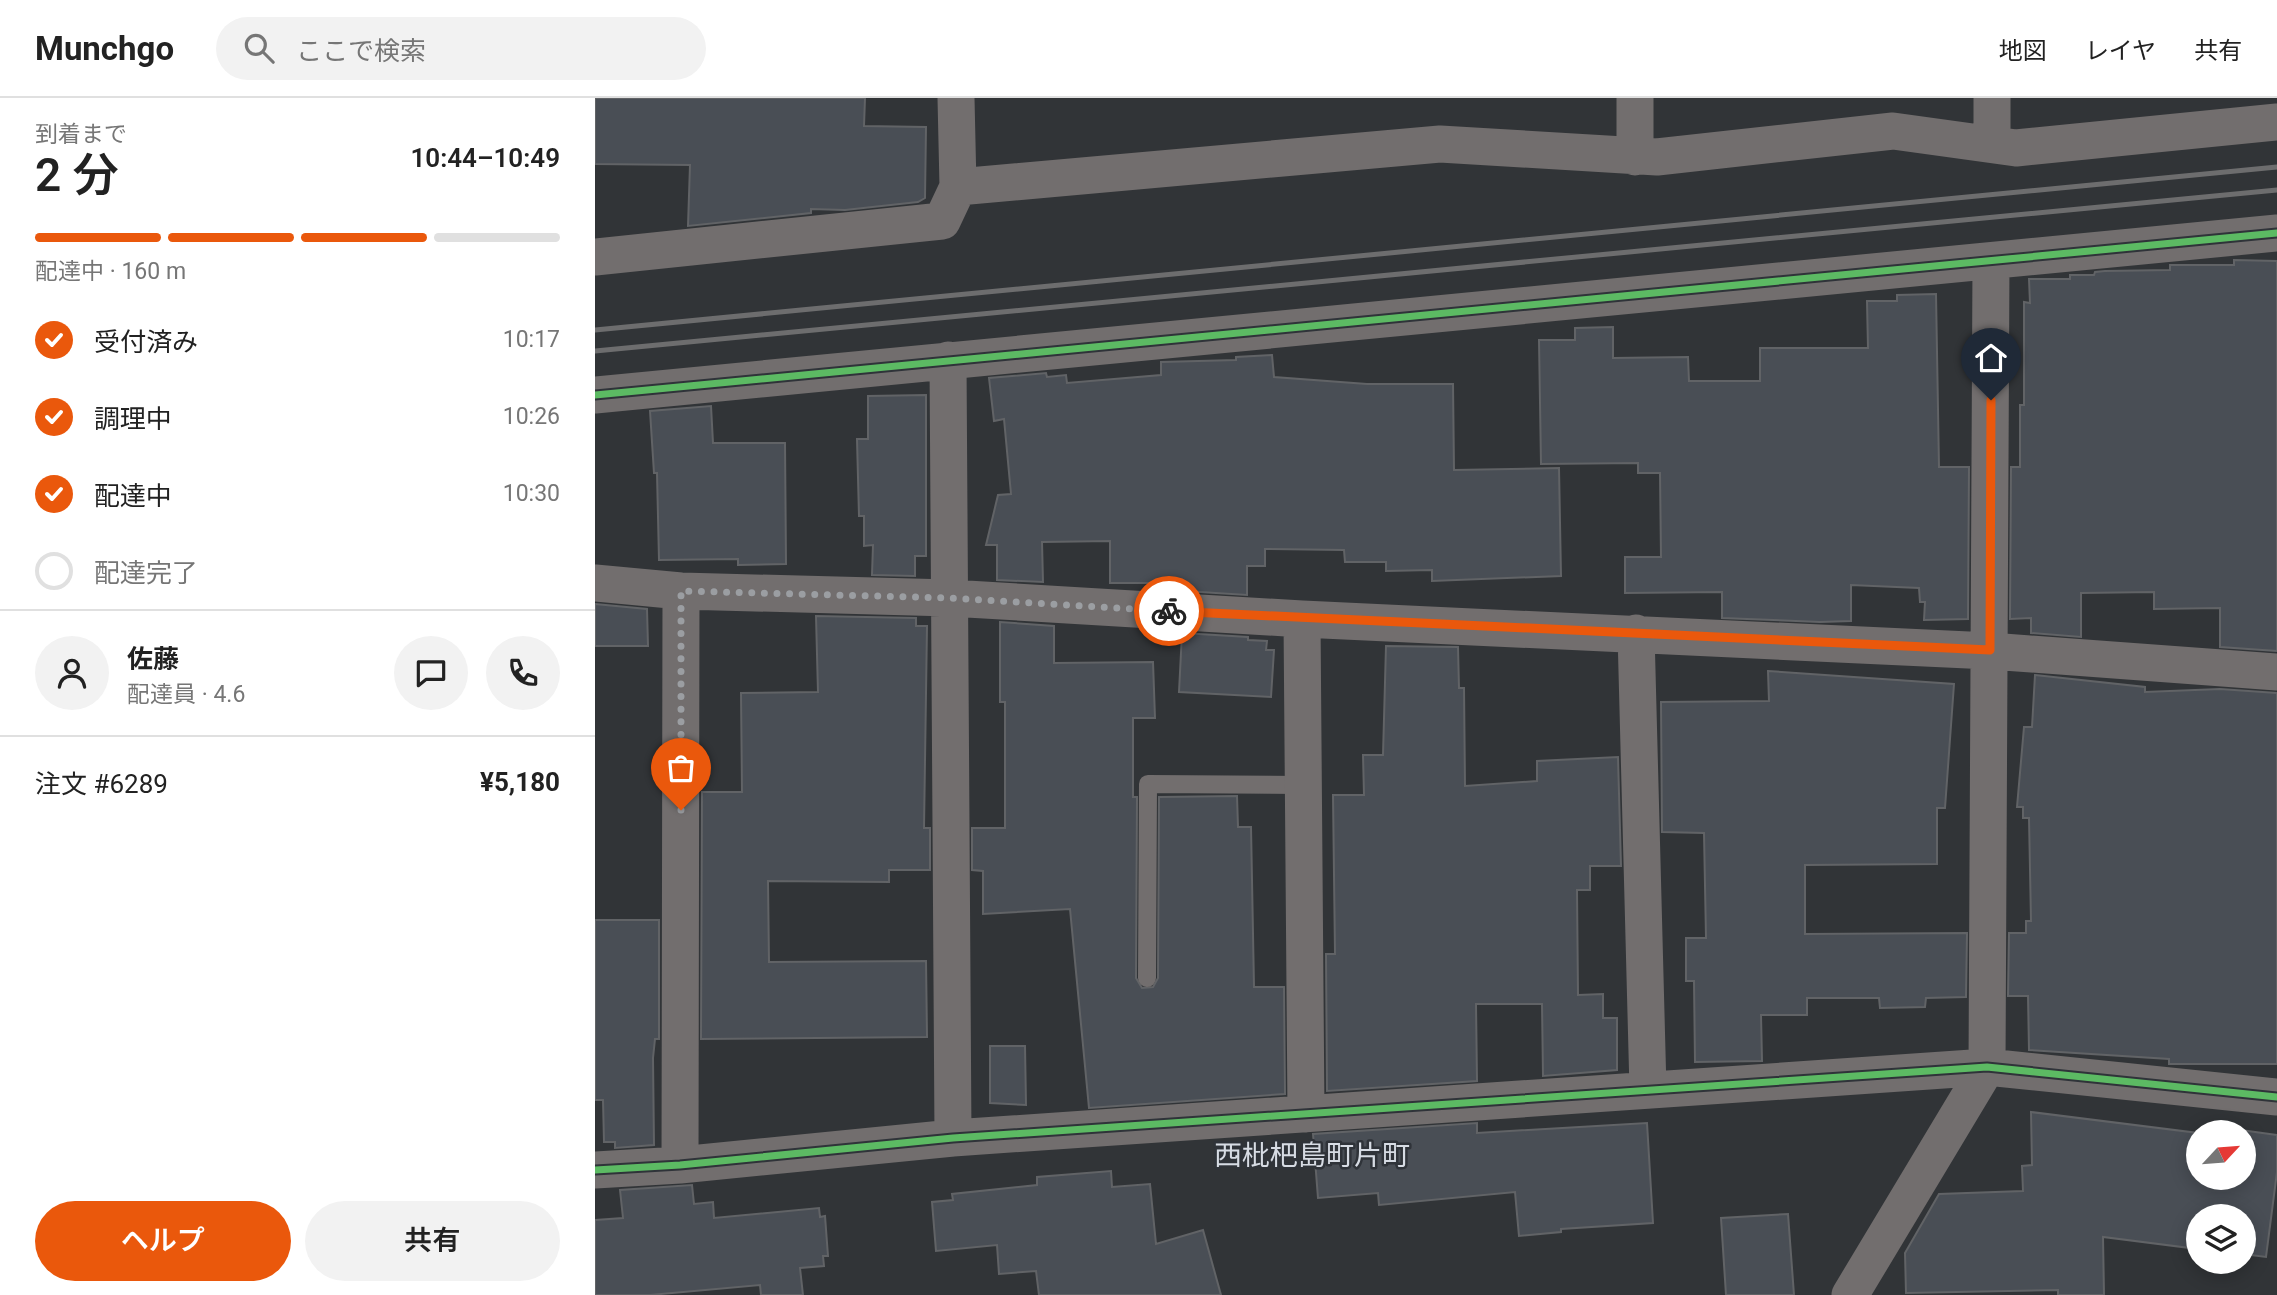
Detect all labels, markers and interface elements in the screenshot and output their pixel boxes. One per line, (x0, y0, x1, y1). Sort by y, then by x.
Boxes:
search box (216, 17, 706, 80)
text: Munchgo (35, 29, 174, 68)
icon: search (240, 29, 278, 67)
text: ここで検索 (296, 36, 426, 66)
text: 地図 (1999, 37, 2047, 65)
text: レイヤ (2085, 37, 2156, 65)
text: 共有 (2194, 37, 2242, 65)
text: 到着まで (35, 121, 127, 148)
text: 10:44–10:49 (410, 143, 560, 173)
text: 2 分 (35, 148, 119, 202)
text: 配達中 · 160 m (35, 258, 186, 285)
icon: check (35, 321, 73, 359)
text: 10:17 (503, 326, 560, 353)
text: 受付済み (94, 327, 198, 357)
pin (1961, 328, 2021, 400)
icon: home (1972, 339, 2010, 377)
icon: check (35, 398, 73, 436)
text: 10:26 (503, 403, 560, 430)
text: 調理中 (94, 404, 172, 434)
icon: check (35, 475, 73, 513)
text: 10:30 (503, 480, 560, 507)
text: 配達中 (94, 481, 172, 511)
text: 配達完了 (94, 558, 198, 588)
courier (1134, 576, 1204, 646)
icon: bike (1150, 592, 1188, 630)
button: person (35, 636, 109, 710)
button: chat (394, 636, 468, 710)
button: phone (486, 636, 560, 710)
text: 佐藤 (127, 644, 179, 674)
text: 配達員 · 4.6 (127, 681, 245, 708)
pin (651, 738, 711, 810)
icon: bag (662, 749, 700, 787)
text: ¥5,180 (480, 767, 560, 797)
text: 注文 #6289 (35, 769, 168, 799)
north arrow (2186, 1120, 2256, 1190)
map controls (2186, 1120, 2256, 1274)
district label: 西枇杷島町片町 (1214, 1139, 1410, 1172)
button: ヘルプ (35, 1201, 291, 1281)
button: 共有 (305, 1201, 560, 1281)
button: layers (2186, 1204, 2256, 1274)

